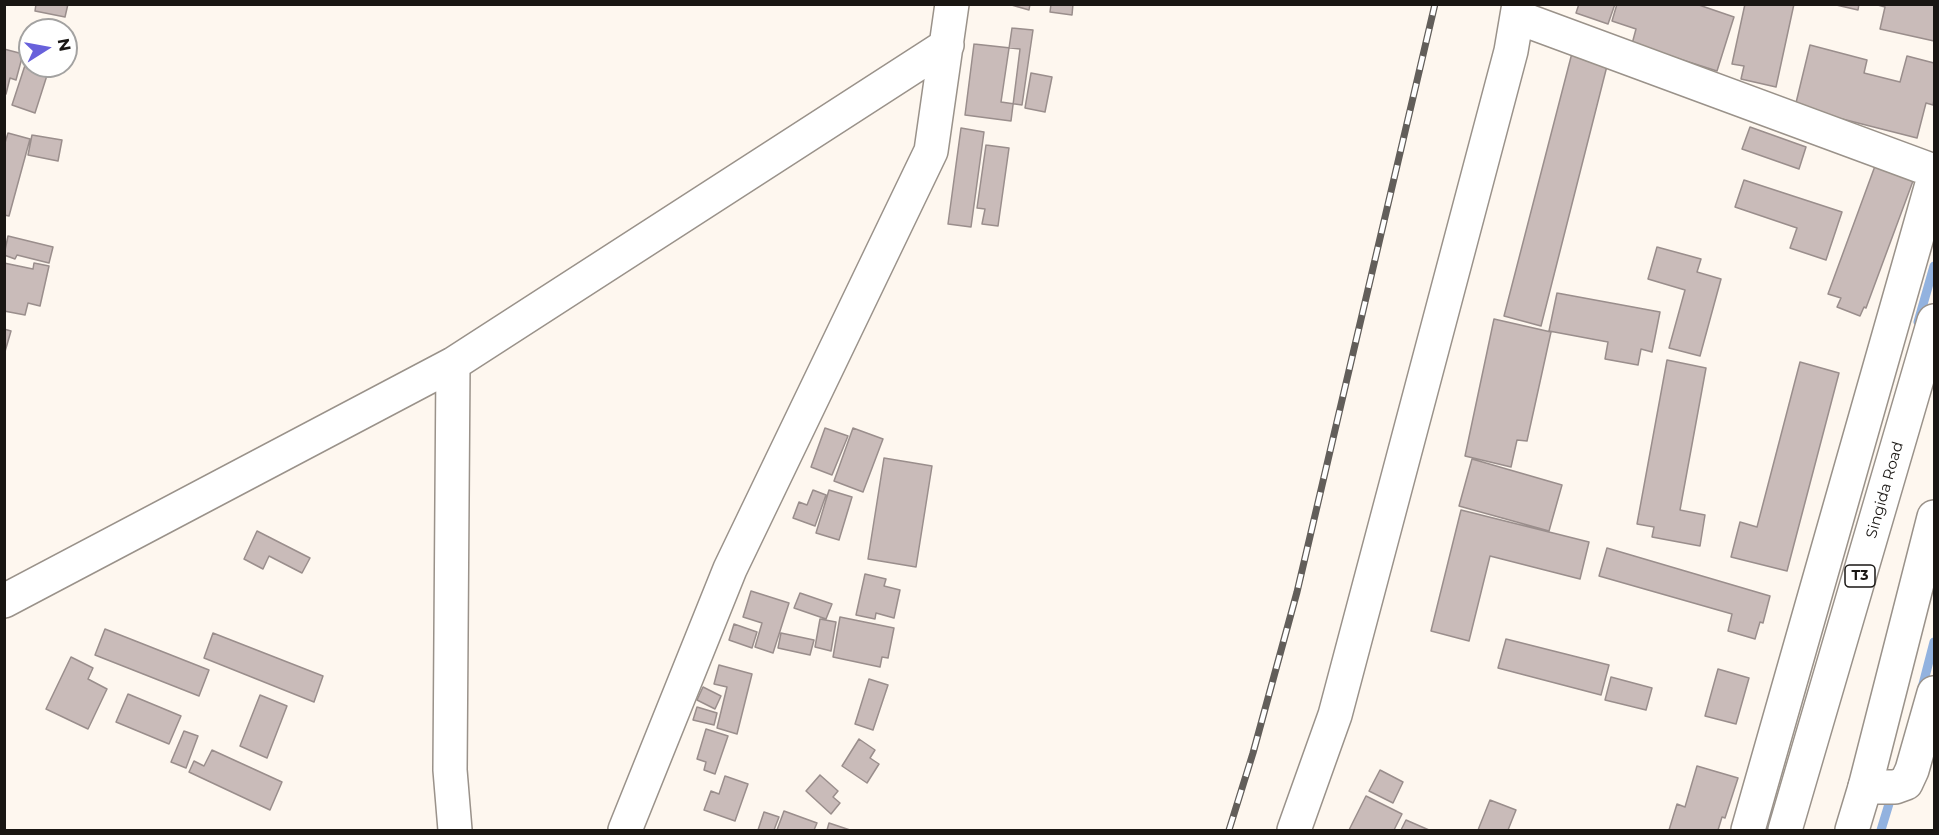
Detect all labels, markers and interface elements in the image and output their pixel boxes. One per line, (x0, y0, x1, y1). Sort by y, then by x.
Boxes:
north arrow (18, 18, 78, 78)
text: N (54, 37, 75, 53)
street label: Singida Road (1863, 440, 1907, 540)
road number: T3 (1845, 565, 1875, 587)

